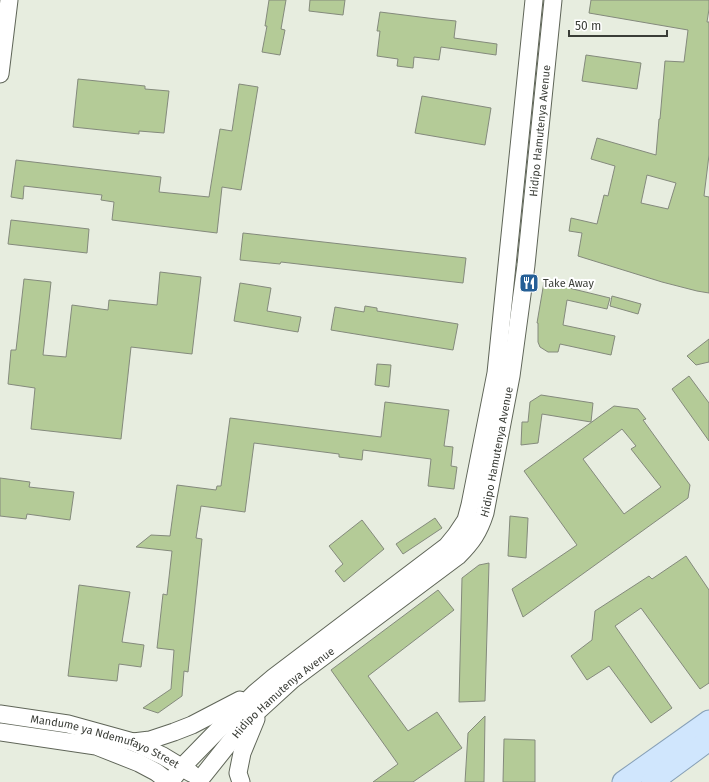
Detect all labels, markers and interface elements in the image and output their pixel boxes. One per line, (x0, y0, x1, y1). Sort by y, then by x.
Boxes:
scale bar (569, 12, 667, 38)
text: 50 m (575, 19, 601, 33)
street label: Hidipo Hamutenya Avenue (527, 64, 553, 197)
restaurant icon: Take Away (518, 272, 540, 294)
place label: Take Away (543, 277, 594, 290)
street label: Hidipo Hamutenya Avenue (478, 386, 516, 519)
street label: Hidipo Hamutenya Avenue (229, 645, 337, 741)
street label: Mandume ya Ndemufayo Street (29, 713, 181, 771)

